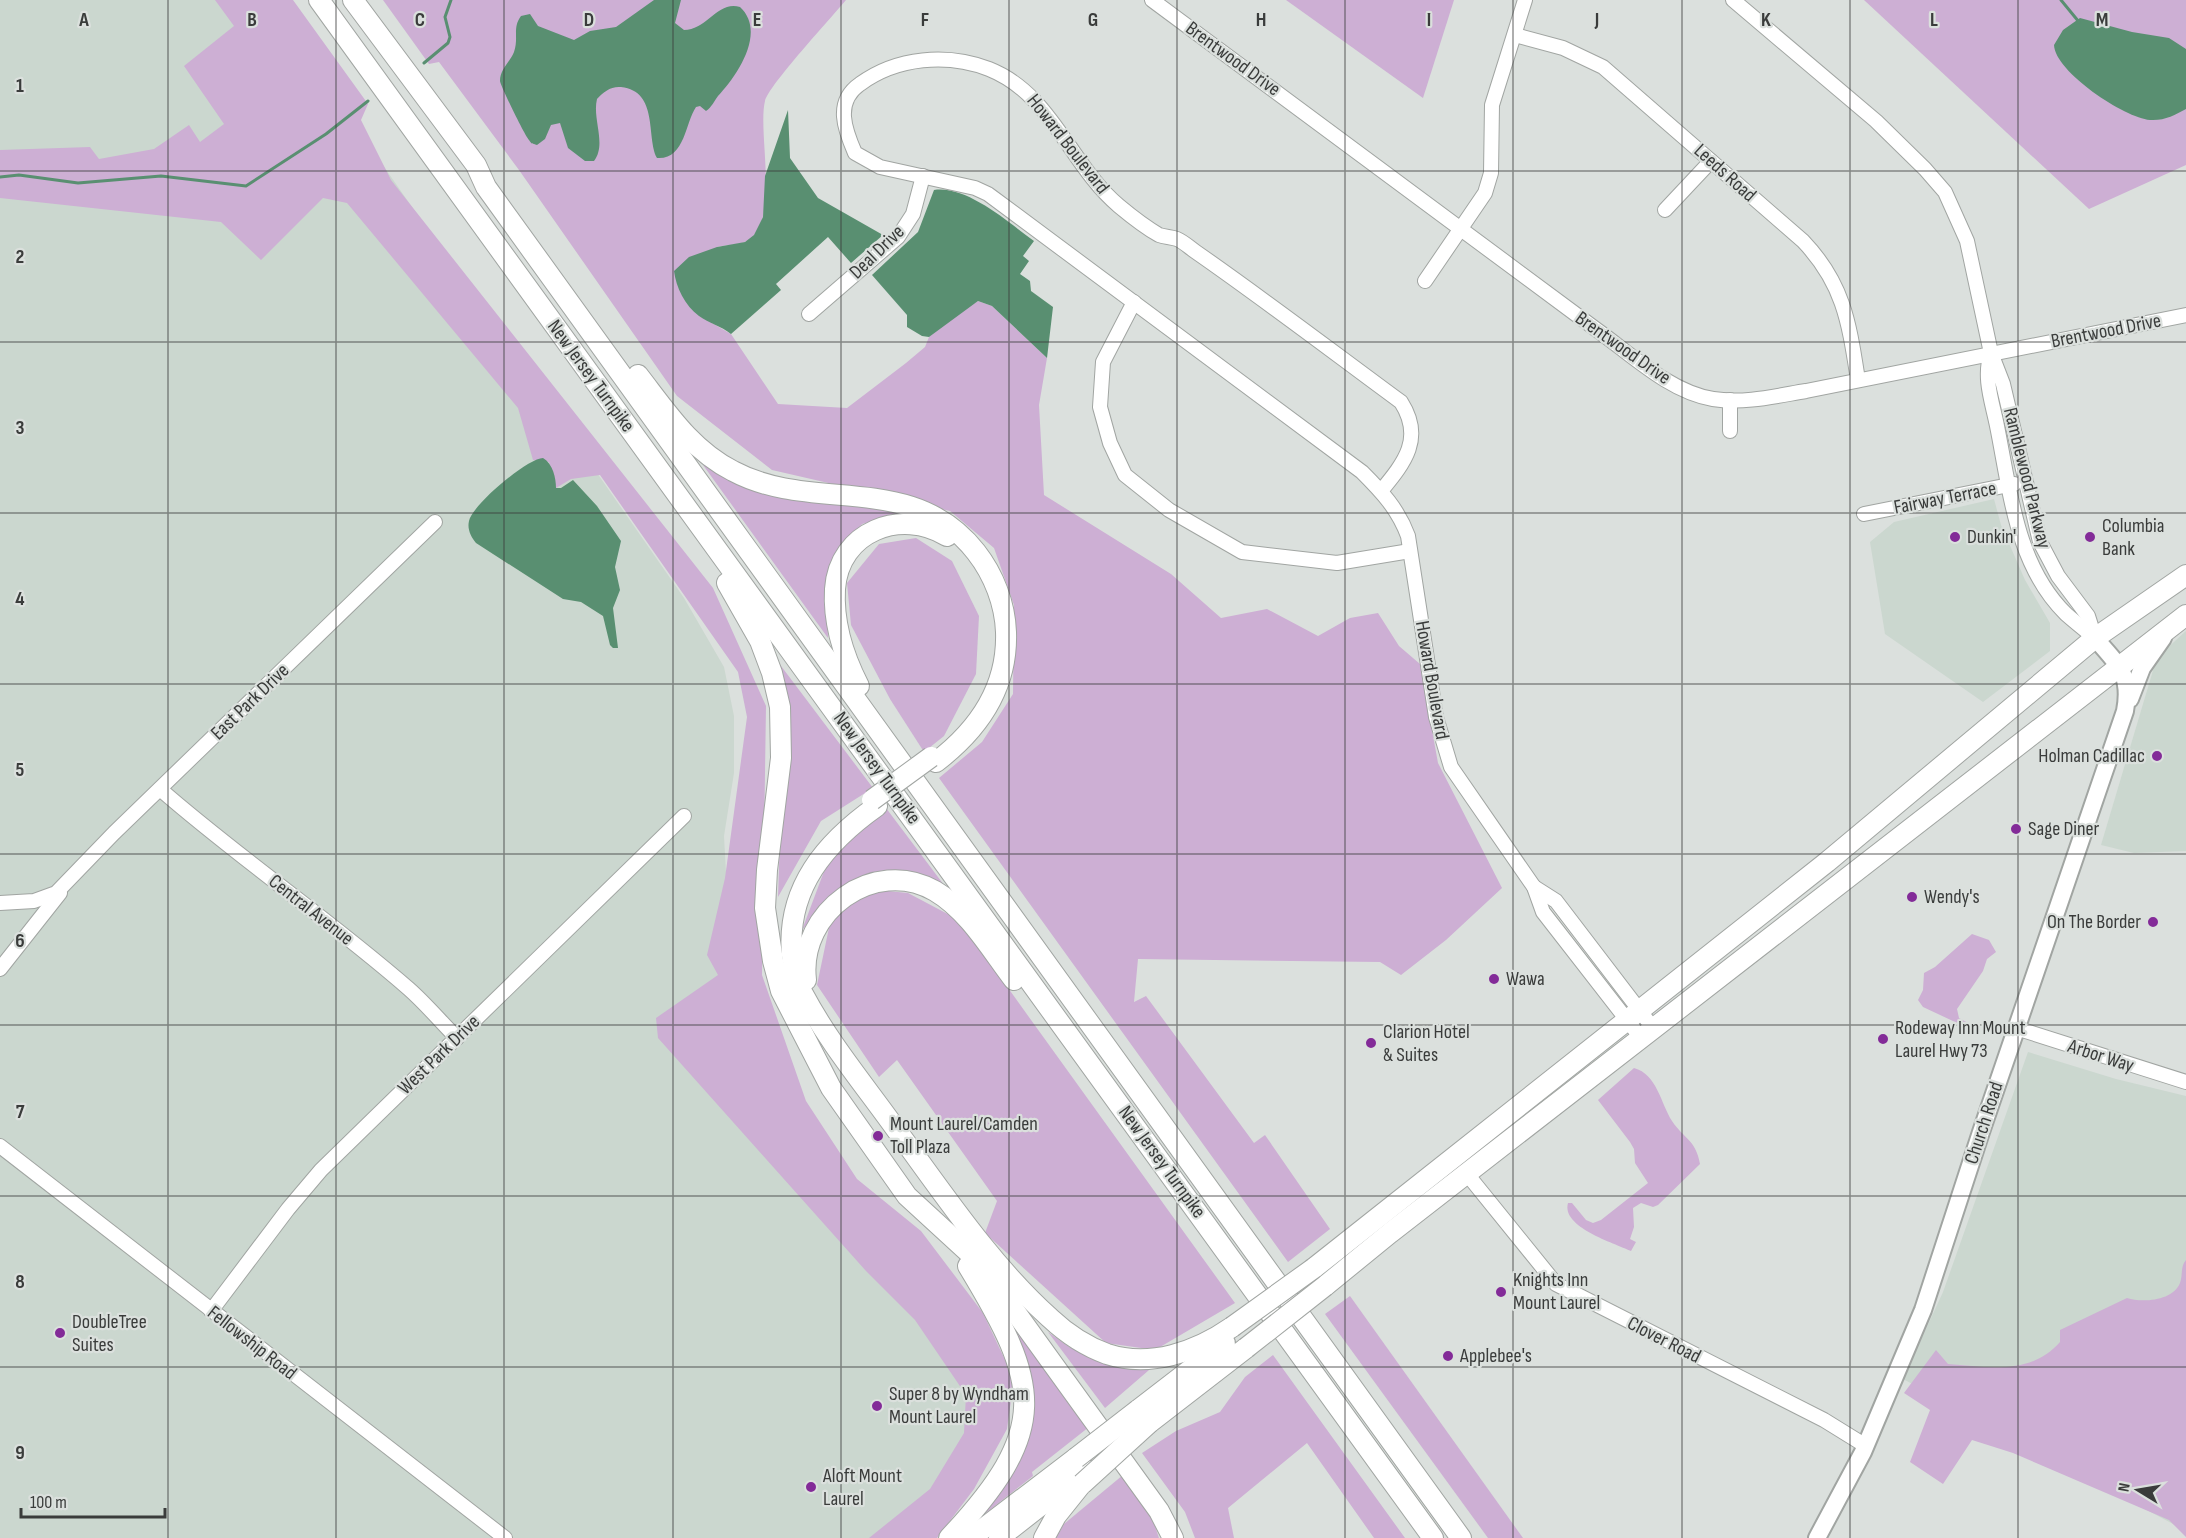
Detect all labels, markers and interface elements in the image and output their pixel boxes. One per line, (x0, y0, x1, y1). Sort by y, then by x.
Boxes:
text: A (78, 8, 89, 32)
text: B (247, 8, 257, 32)
text: C (415, 8, 425, 32)
text: D (584, 8, 594, 32)
text: E (753, 8, 761, 32)
text: F (921, 8, 929, 32)
text: G (1088, 8, 1098, 32)
text: H (1256, 8, 1266, 32)
text: I (1427, 8, 1431, 32)
text: J (1594, 8, 1599, 32)
text: K (1761, 8, 1771, 32)
text: L (1930, 8, 1938, 32)
text: M (2096, 8, 2108, 32)
street label: Brentwood Drive (1181, 17, 1285, 101)
text: 1 (16, 74, 24, 98)
street label: Howard Boulevard (1022, 89, 1114, 199)
street label: Leeds Road (1689, 139, 1761, 207)
street label: Deal Drive (844, 220, 910, 284)
text: 2 (16, 245, 24, 269)
street label: Brentwood Drive (1571, 306, 1675, 390)
street label: Brentwood Drive (2049, 309, 2163, 353)
street label: New Jersey Turnpike (542, 315, 640, 437)
street label: Ramblewood Parkway (1998, 405, 2056, 551)
text: 3 (16, 416, 25, 440)
street label: Fairway Terrace (1892, 476, 1998, 520)
place label: Columbia Bank (2102, 514, 2164, 561)
place label: Dunkin' (1967, 525, 2016, 549)
marker: Dunkin' (1948, 530, 1962, 544)
marker: Columbia Bank (2083, 530, 2097, 544)
text: 4 (15, 587, 25, 611)
street label: Howard Boulevard (1410, 619, 1454, 741)
street label: East Park Drive (206, 659, 294, 745)
street label: New Jersey Turnpike (828, 707, 926, 829)
place label: Holman Cadillac (2038, 744, 2145, 768)
marker: Holman Cadillac (2150, 749, 2164, 763)
text: 5 (16, 758, 25, 782)
place label: Sage Diner (2028, 817, 2100, 841)
marker: Sage Diner (2009, 822, 2023, 836)
street label: Central Avenue (264, 869, 358, 951)
place label: Wendy's (1924, 885, 1980, 909)
marker: Wendy's (1905, 890, 1919, 904)
place label: On The Border (2047, 910, 2141, 934)
marker: On The Border (2146, 915, 2160, 929)
text: 6 (15, 929, 25, 953)
place label: Wawa (1506, 967, 1545, 991)
marker: Wawa (1487, 972, 1501, 986)
street label: West Park Drive (393, 1010, 485, 1100)
place label: Rodeway Inn Mount Laurel Hwy 73 (1895, 1016, 2026, 1063)
place label: Clarion Hotel & Suites (1383, 1020, 1470, 1067)
marker: Rodeway Inn Mount Laurel Hwy 73 (1876, 1032, 1890, 1046)
street label: Arbor Way (2064, 1034, 2137, 1078)
marker: Clarion Hotel & Suites (1364, 1036, 1378, 1050)
street label: Church Road (1959, 1079, 2009, 1167)
text: 7 (16, 1100, 25, 1124)
street label: New Jersey Turnpike (1113, 1101, 1211, 1223)
place label: Mount Laurel/Camden Toll Plaza (890, 1112, 1038, 1159)
marker: Mount Laurel/Camden Toll Plaza (871, 1129, 885, 1143)
place label: Knights Inn Mount Laurel (1513, 1268, 1600, 1315)
text: 8 (15, 1270, 25, 1294)
marker: Knights Inn Mount Laurel (1494, 1285, 1508, 1299)
street label: Fellowship Road (203, 1301, 301, 1385)
place label: DoubleTree Suites (72, 1310, 147, 1357)
street label: Clover Road (1623, 1311, 1705, 1369)
marker: DoubleTree Suites (53, 1326, 67, 1340)
place label: Applebee's (1459, 1344, 1532, 1368)
marker: Applebee's (1441, 1349, 1455, 1363)
place label: Super 8 by Wyndham Mount Laurel (889, 1382, 1029, 1429)
marker: Super 8 by Wyndham Mount Laurel (870, 1399, 884, 1413)
text: 9 (15, 1441, 25, 1465)
north arrow (2108, 1460, 2168, 1520)
place label: Aloft Mount Laurel (822, 1464, 902, 1511)
marker: Aloft Mount Laurel (804, 1480, 818, 1494)
scale bar (21, 1481, 165, 1519)
text: N (2115, 1481, 2135, 1493)
text: 100 m (30, 1492, 67, 1513)

